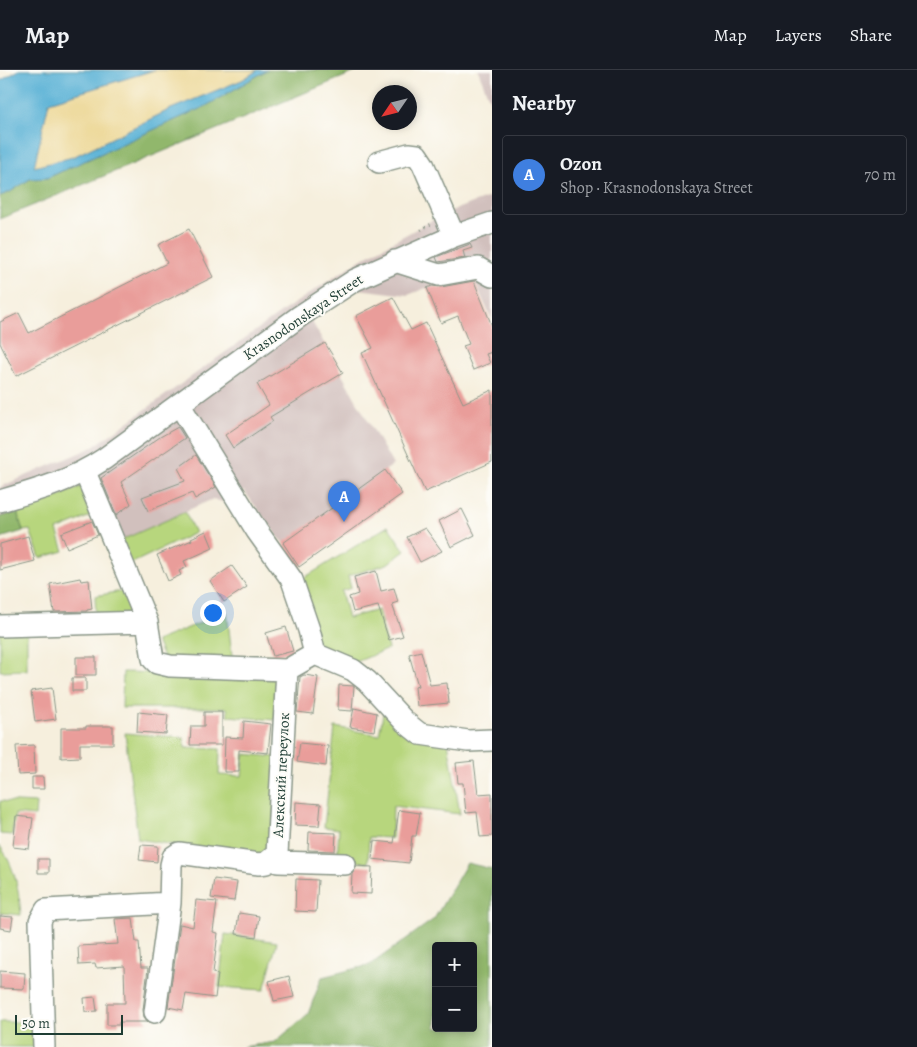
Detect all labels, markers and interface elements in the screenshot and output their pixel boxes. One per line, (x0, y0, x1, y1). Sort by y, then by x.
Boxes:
text: Map (25, 19, 69, 51)
text: Map (714, 23, 747, 47)
text: Layers (775, 23, 822, 47)
text: Share (850, 23, 892, 47)
north arrow (372, 85, 417, 130)
text: Nearby (512, 89, 575, 117)
text: Ozon (560, 151, 602, 177)
text: A (524, 164, 534, 186)
text: 70 m (864, 164, 896, 186)
text: Shop · Krasnodonskaya Street (560, 177, 753, 199)
street label: Krasnodonskaya Street (239, 269, 367, 365)
pin: A (328, 481, 360, 522)
your location (200, 600, 226, 626)
street label: Алекский переулок (268, 712, 294, 839)
map controls (432, 942, 477, 1032)
button: + (432, 942, 477, 987)
button: − (432, 987, 477, 1032)
scale bar (15, 1012, 122, 1035)
text: 50 m (22, 1014, 50, 1033)

